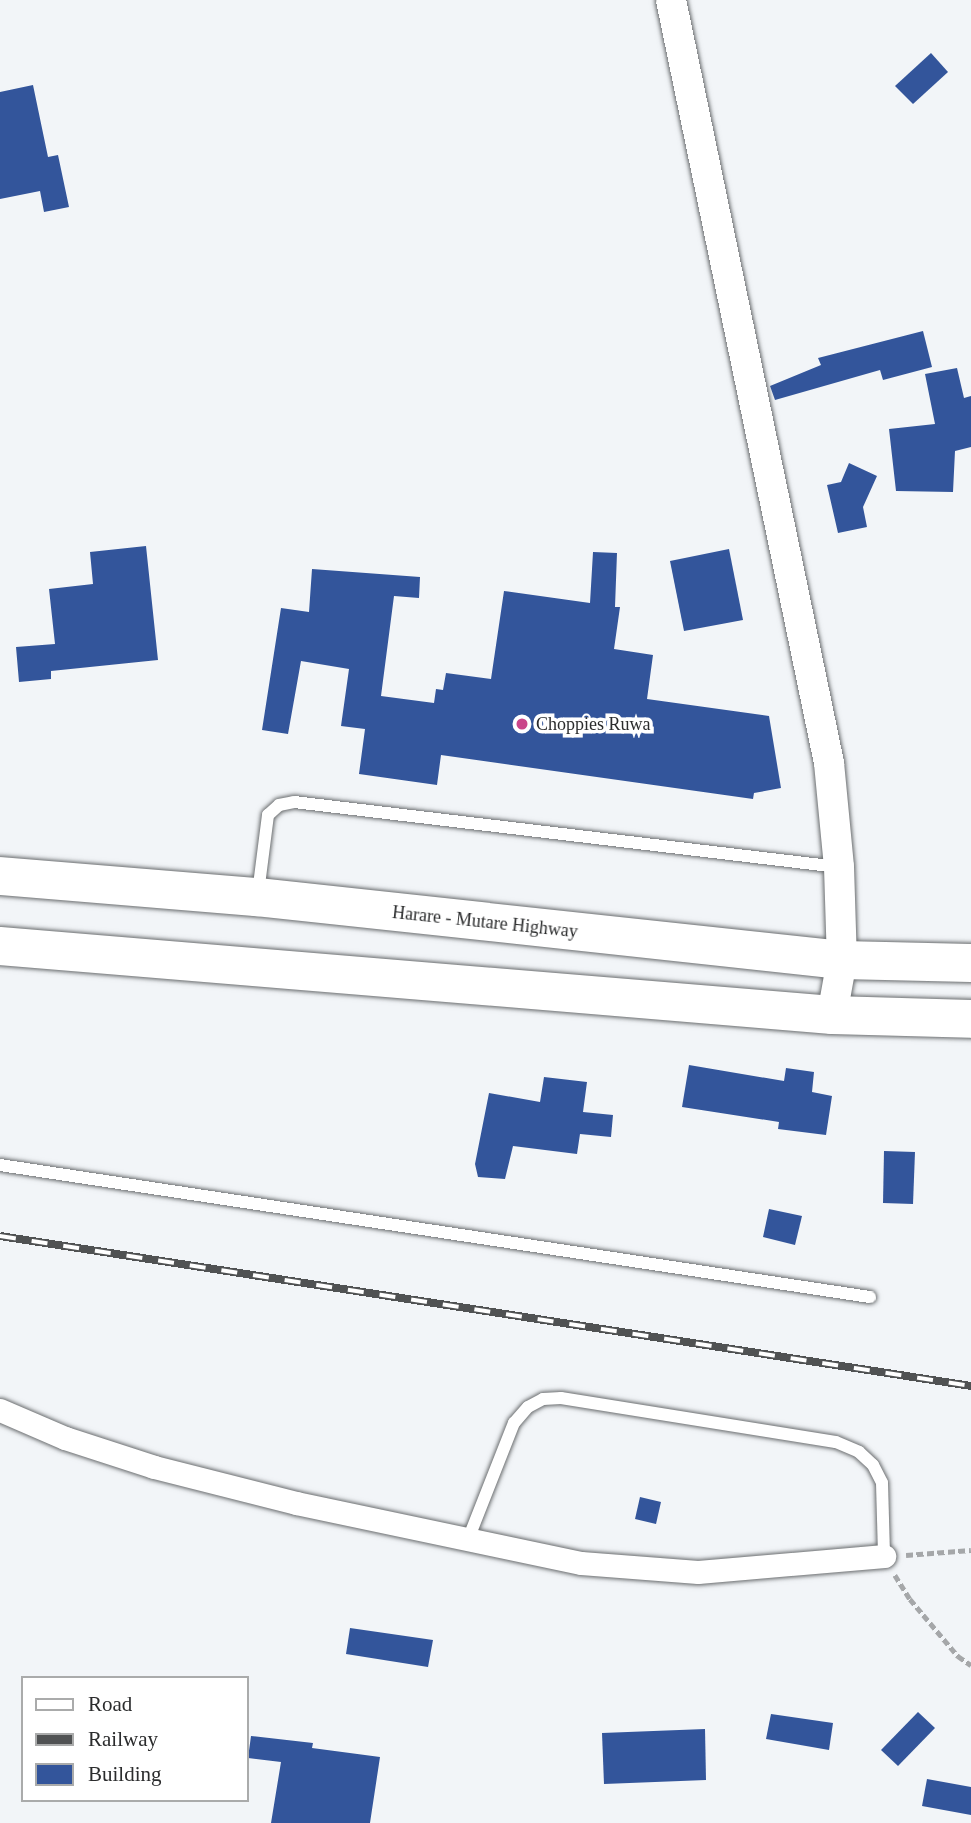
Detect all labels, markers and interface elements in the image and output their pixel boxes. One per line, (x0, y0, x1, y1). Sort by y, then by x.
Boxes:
place label: Choppies Ruwa (536, 713, 650, 735)
marker: Choppies Ruwa (514, 716, 530, 732)
street label: Harare - Mutare Highway (391, 902, 579, 942)
legend (21, 1676, 248, 1802)
text: Road (88, 1692, 132, 1716)
text: Railway (88, 1727, 158, 1751)
text: Building (88, 1762, 162, 1786)

